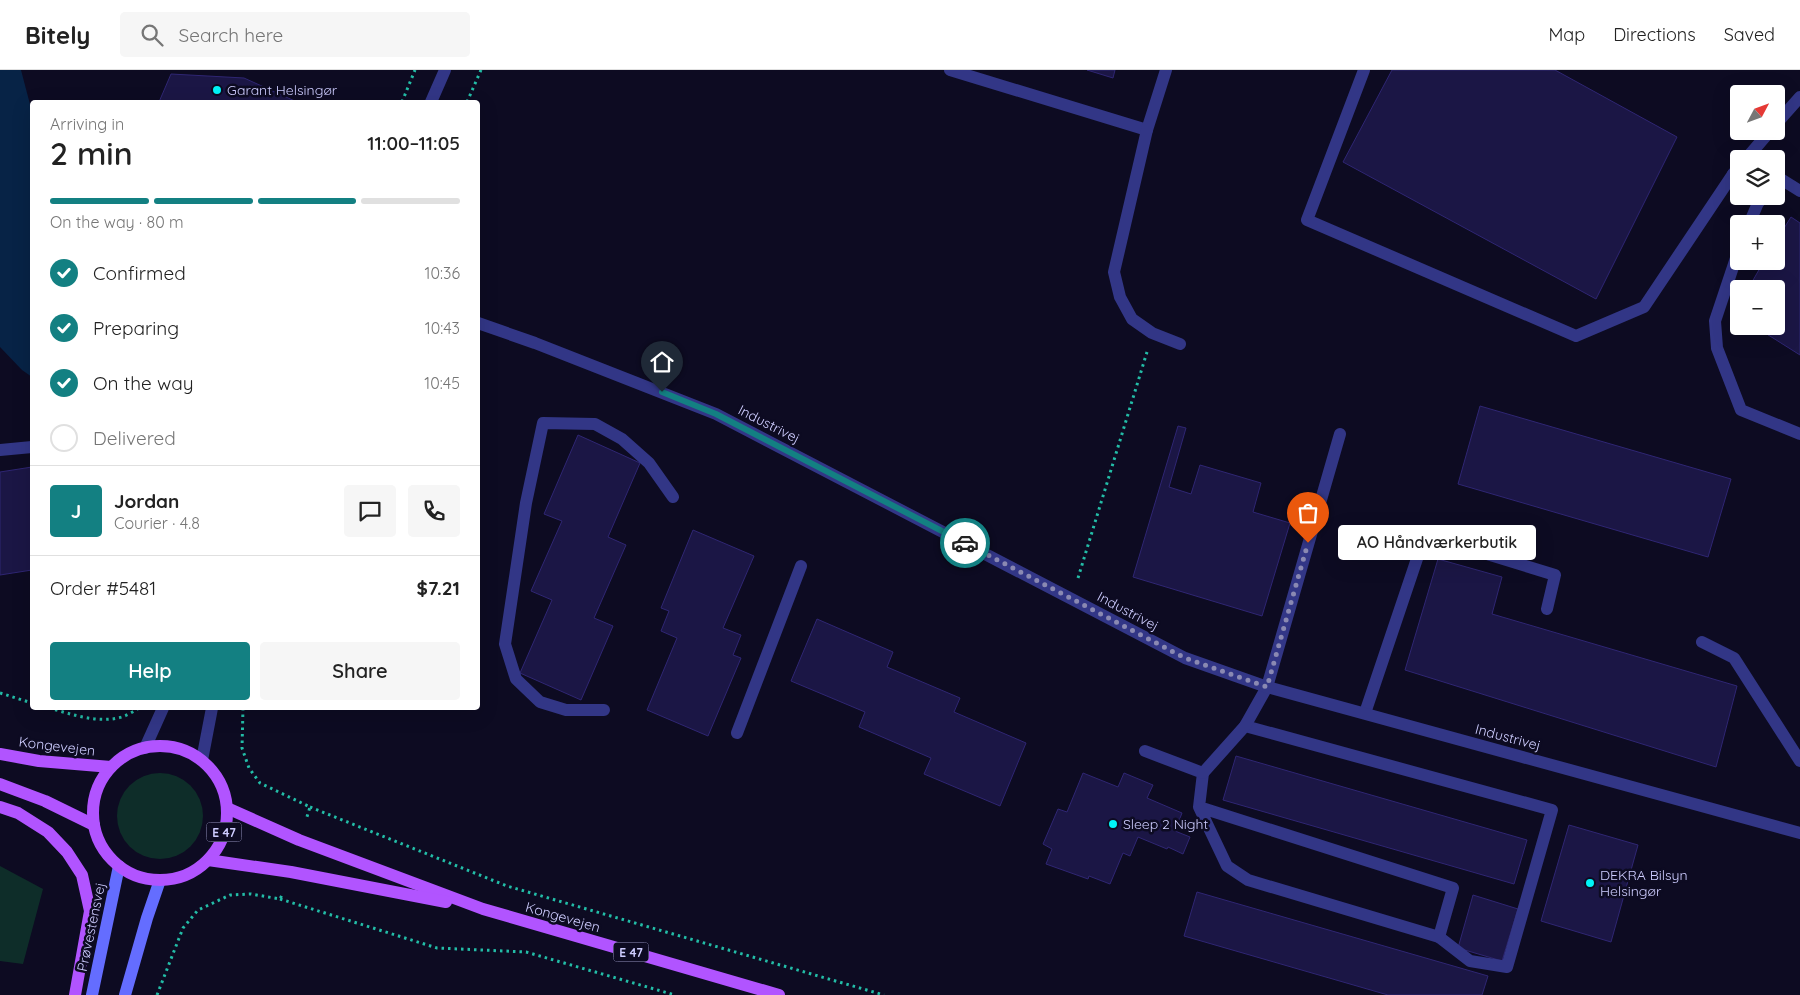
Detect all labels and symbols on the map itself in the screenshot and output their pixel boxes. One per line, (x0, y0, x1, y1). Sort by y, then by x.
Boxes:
place label: Garant Helsingør (227, 81, 338, 99)
marker: Garant Helsingør (211, 84, 223, 96)
north arrow (1730, 85, 1785, 140)
pin (641, 341, 683, 392)
street label: Industrivej (735, 401, 803, 447)
pin (1287, 492, 1329, 543)
courier (940, 518, 990, 568)
callout: AO Håndværkerbutik (1338, 526, 1536, 560)
street label: Industrivej (1094, 587, 1162, 635)
street label: Industrivej (1473, 720, 1543, 754)
street label: Kongevejen (18, 732, 96, 760)
place label: Sleep 2 Night (1123, 815, 1209, 833)
marker: Sleep 2 Night (1107, 818, 1119, 830)
road number: E 47 (206, 822, 242, 842)
place label: DEKRA Bilsyn Helsingør (1600, 866, 1688, 900)
marker: DEKRA Bilsyn Helsingør (1584, 877, 1596, 889)
street label: Prøvestensvej (73, 881, 109, 973)
street label: Kongevejen (523, 898, 603, 936)
road number: E 47 (614, 942, 648, 962)

